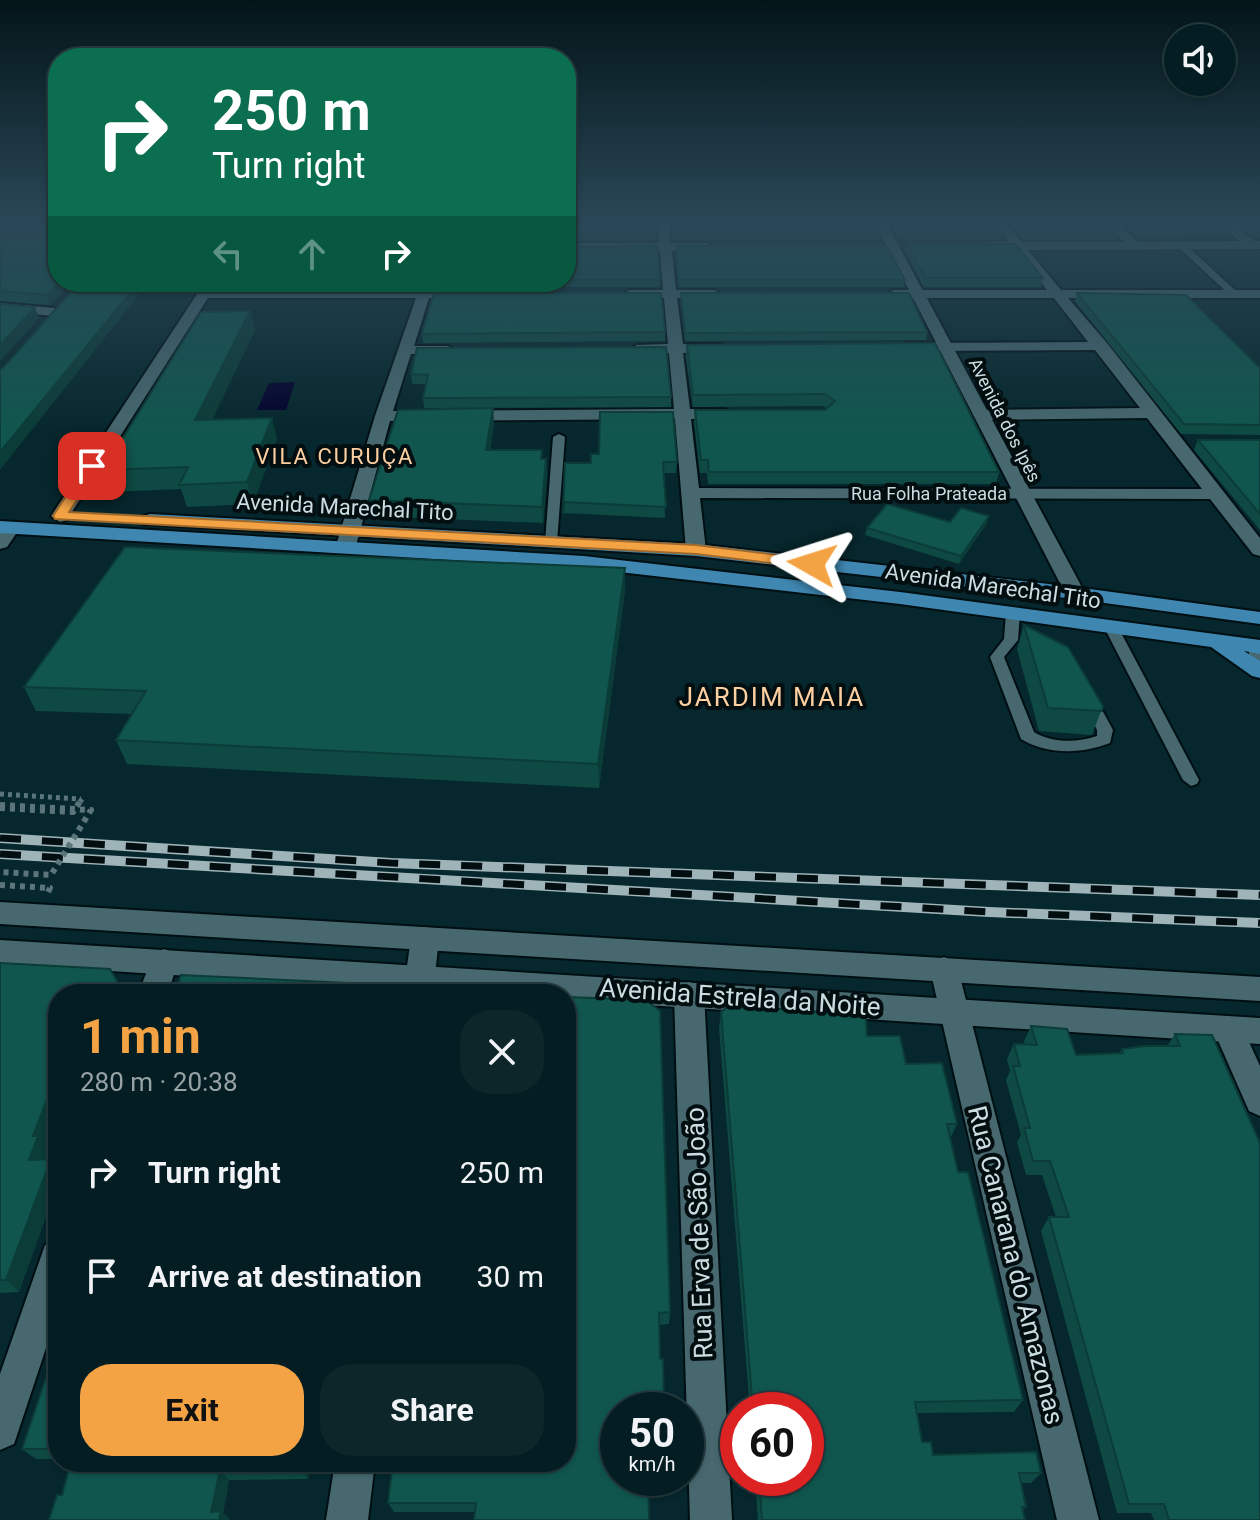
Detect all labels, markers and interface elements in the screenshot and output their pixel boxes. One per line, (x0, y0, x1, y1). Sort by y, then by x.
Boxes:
map controls (1164, 24, 1236, 96)
button: sound (1164, 24, 1236, 96)
text: 250 m (212, 78, 371, 144)
icon: right (80, 80, 184, 184)
text: Turn right (212, 145, 365, 187)
icon: left (206, 232, 250, 276)
icon: ahead (290, 232, 334, 276)
icon: right (374, 232, 418, 276)
street label: Avenida dos Ipês (965, 355, 1045, 485)
pin (58, 432, 126, 500)
icon: arrive (70, 444, 114, 488)
district label: VILA CURUÇA (256, 444, 414, 469)
street label: Rua Folha Prateada (851, 483, 1007, 504)
street label: Avenida Marechal Tito (236, 489, 454, 525)
position arrow (770, 522, 854, 606)
street label: Avenida Marechal Tito (884, 558, 1102, 614)
district label: JARDIM MAIA (679, 682, 865, 712)
street label: Avenida Estrela da Noite (598, 972, 882, 1022)
text: 1 min (80, 1008, 201, 1065)
button: close (460, 1010, 544, 1094)
text: 280 m · 20:38 (80, 1067, 238, 1097)
street label: Rua Canarana do Amazonas (962, 1103, 1070, 1427)
street label: Rua Erva de São João (680, 1107, 718, 1359)
icon: right (80, 1150, 124, 1194)
text: Turn right (148, 1155, 281, 1190)
text: 250 m (460, 1155, 544, 1190)
icon: arrive (80, 1254, 124, 1298)
text: Arrive at destination (148, 1259, 422, 1294)
text: 30 m (477, 1259, 544, 1294)
button: Exit (80, 1364, 304, 1456)
button: Share (320, 1364, 544, 1456)
speed limit sign: 60 (720, 1392, 824, 1496)
text: 50 (629, 1410, 675, 1457)
text: km/h (629, 1452, 675, 1476)

